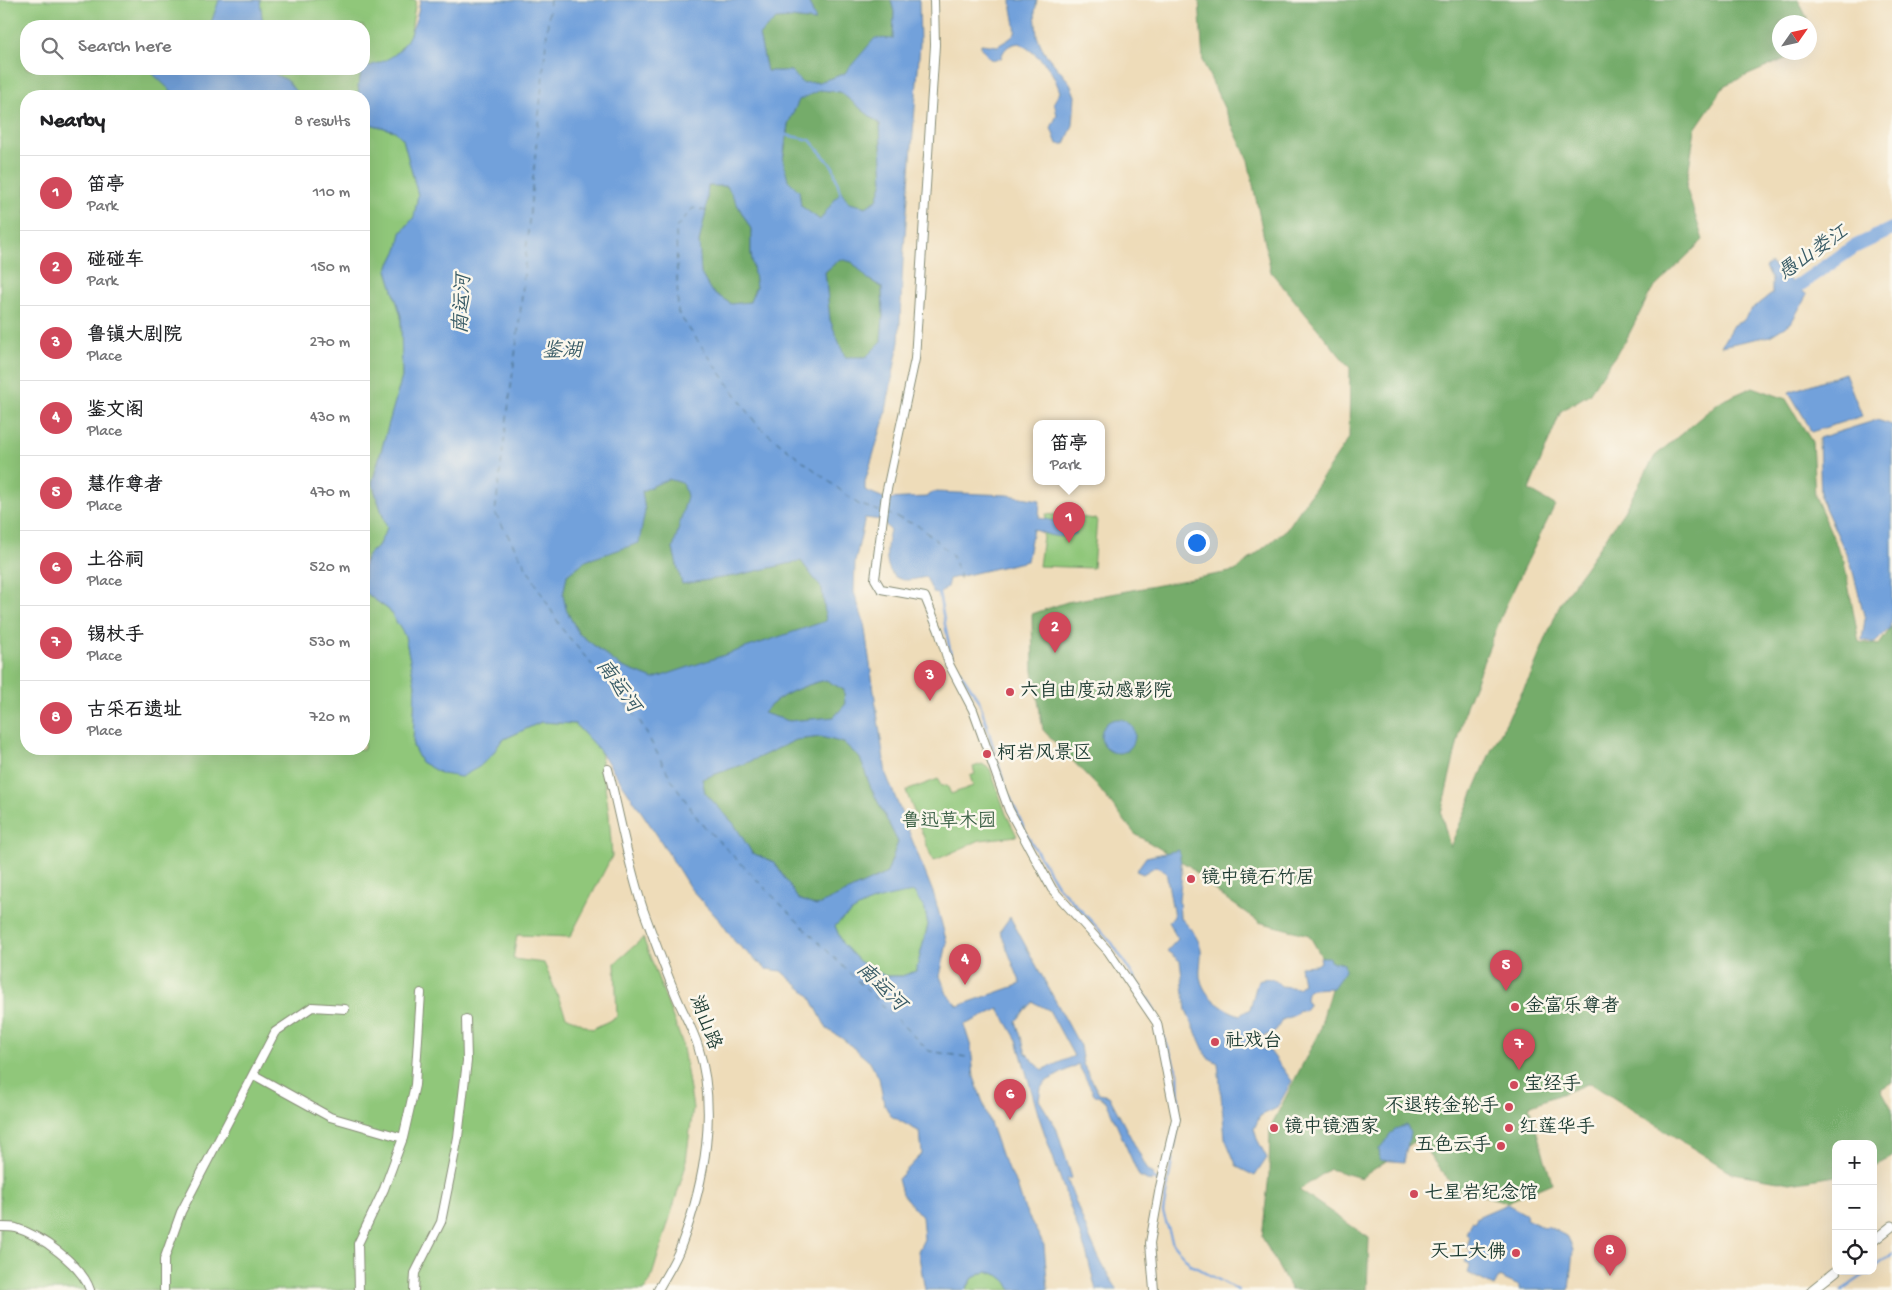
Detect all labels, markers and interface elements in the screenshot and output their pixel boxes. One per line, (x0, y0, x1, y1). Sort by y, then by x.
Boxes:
north arrow (1772, 15, 1817, 60)
search box (20, 20, 370, 75)
icon: search (38, 34, 66, 62)
text: Search here (78, 36, 172, 59)
text: Nearby (40, 110, 105, 135)
text: 8 results (294, 113, 350, 132)
text: 笛亭 (87, 175, 125, 198)
text: 1 (53, 184, 59, 203)
text: 110 m (313, 184, 350, 203)
text: Park (87, 198, 118, 217)
water label: 愚山娄江 (1773, 219, 1854, 286)
text: 碰碰车 (87, 250, 144, 273)
text: 2 (52, 259, 60, 278)
text: 150 m (311, 259, 350, 278)
water label: 南运河 (449, 270, 477, 335)
text: Park (87, 273, 118, 292)
text: 鲁镇大剧院 (87, 325, 182, 348)
text: 3 (52, 334, 60, 353)
text: 270 m (310, 334, 350, 353)
water label: 鉴湖 (542, 339, 584, 364)
text: Place (87, 348, 122, 367)
text: 鉴文阁 (87, 400, 144, 423)
text: 4 (52, 409, 60, 428)
text: 430 m (310, 409, 350, 428)
popup (1033, 420, 1105, 485)
text: Place (87, 423, 122, 442)
text: 笛亭 (1050, 434, 1088, 457)
text: Park (1050, 457, 1081, 476)
text: 慧作尊者 (87, 475, 163, 498)
text: 5 (52, 484, 60, 503)
text: 470 m (310, 484, 350, 503)
text: Place (87, 498, 122, 517)
pin: 1 (1053, 502, 1085, 543)
your location (1184, 530, 1210, 556)
text: 土谷祠 (87, 550, 144, 573)
text: 6 (52, 559, 60, 578)
text: 520 m (310, 559, 350, 578)
text: Place (87, 573, 122, 592)
pin: 2 (1039, 612, 1071, 653)
text: 锡杖手 (87, 625, 144, 648)
text: 7 (52, 634, 60, 653)
text: 530 m (309, 634, 350, 653)
text: Place (87, 648, 122, 667)
water label: 南运河 (590, 655, 647, 720)
pin: 3 (914, 660, 946, 701)
place label: 六自由度动感影院 (1020, 680, 1172, 704)
marker: 六自由度动感影院 (1004, 686, 1016, 698)
text: 古采石遗址 (87, 700, 182, 723)
text: 8 (52, 709, 60, 728)
text: 720 m (310, 709, 350, 728)
text: Place (87, 723, 122, 742)
place label: 柯岩风景区 (997, 742, 1092, 766)
marker: 柯岩风景区 (981, 748, 993, 760)
park label: 鲁迅草木园 (901, 810, 997, 834)
place label: 镜中镜石竹居 (1201, 867, 1315, 891)
marker: 镜中镜石竹居 (1185, 873, 1197, 885)
pin: 4 (949, 944, 981, 985)
pin: 5 (1490, 950, 1522, 991)
water label: 南运河 (850, 957, 913, 1019)
street label: 湖山路 (683, 992, 726, 1054)
place label: 金富乐尊者 (1525, 995, 1620, 1019)
marker: 金富乐尊者 (1509, 1001, 1521, 1013)
pin: 7 (1503, 1029, 1535, 1070)
place label: 社戏台 (1225, 1030, 1282, 1054)
marker: 社戏台 (1209, 1036, 1221, 1048)
place label: 宝经手 (1524, 1073, 1581, 1097)
pin: 6 (994, 1079, 1026, 1120)
marker: 宝经手 (1508, 1079, 1520, 1091)
place label: 不退转金轮手 (1385, 1095, 1499, 1119)
marker: 不退转金轮手 (1503, 1101, 1515, 1113)
place label: 镜中镜酒家 (1284, 1116, 1379, 1140)
place label: 红莲华手 (1519, 1116, 1595, 1140)
marker: 镜中镜酒家 (1268, 1122, 1280, 1134)
marker: 红莲华手 (1503, 1122, 1515, 1134)
place label: 五色云手 (1415, 1134, 1491, 1158)
marker: 五色云手 (1495, 1140, 1507, 1152)
map controls (1832, 1140, 1877, 1275)
button: + (1832, 1140, 1877, 1185)
place label: 七星岩纪念馆 (1424, 1181, 1538, 1206)
button: − (1832, 1185, 1877, 1230)
marker: 七星岩纪念馆 (1408, 1188, 1420, 1200)
button: locate (1832, 1230, 1877, 1275)
pin: 8 (1594, 1235, 1626, 1276)
place label: 天工大佛 (1430, 1241, 1506, 1265)
marker: 天工大佛 (1510, 1247, 1522, 1259)

